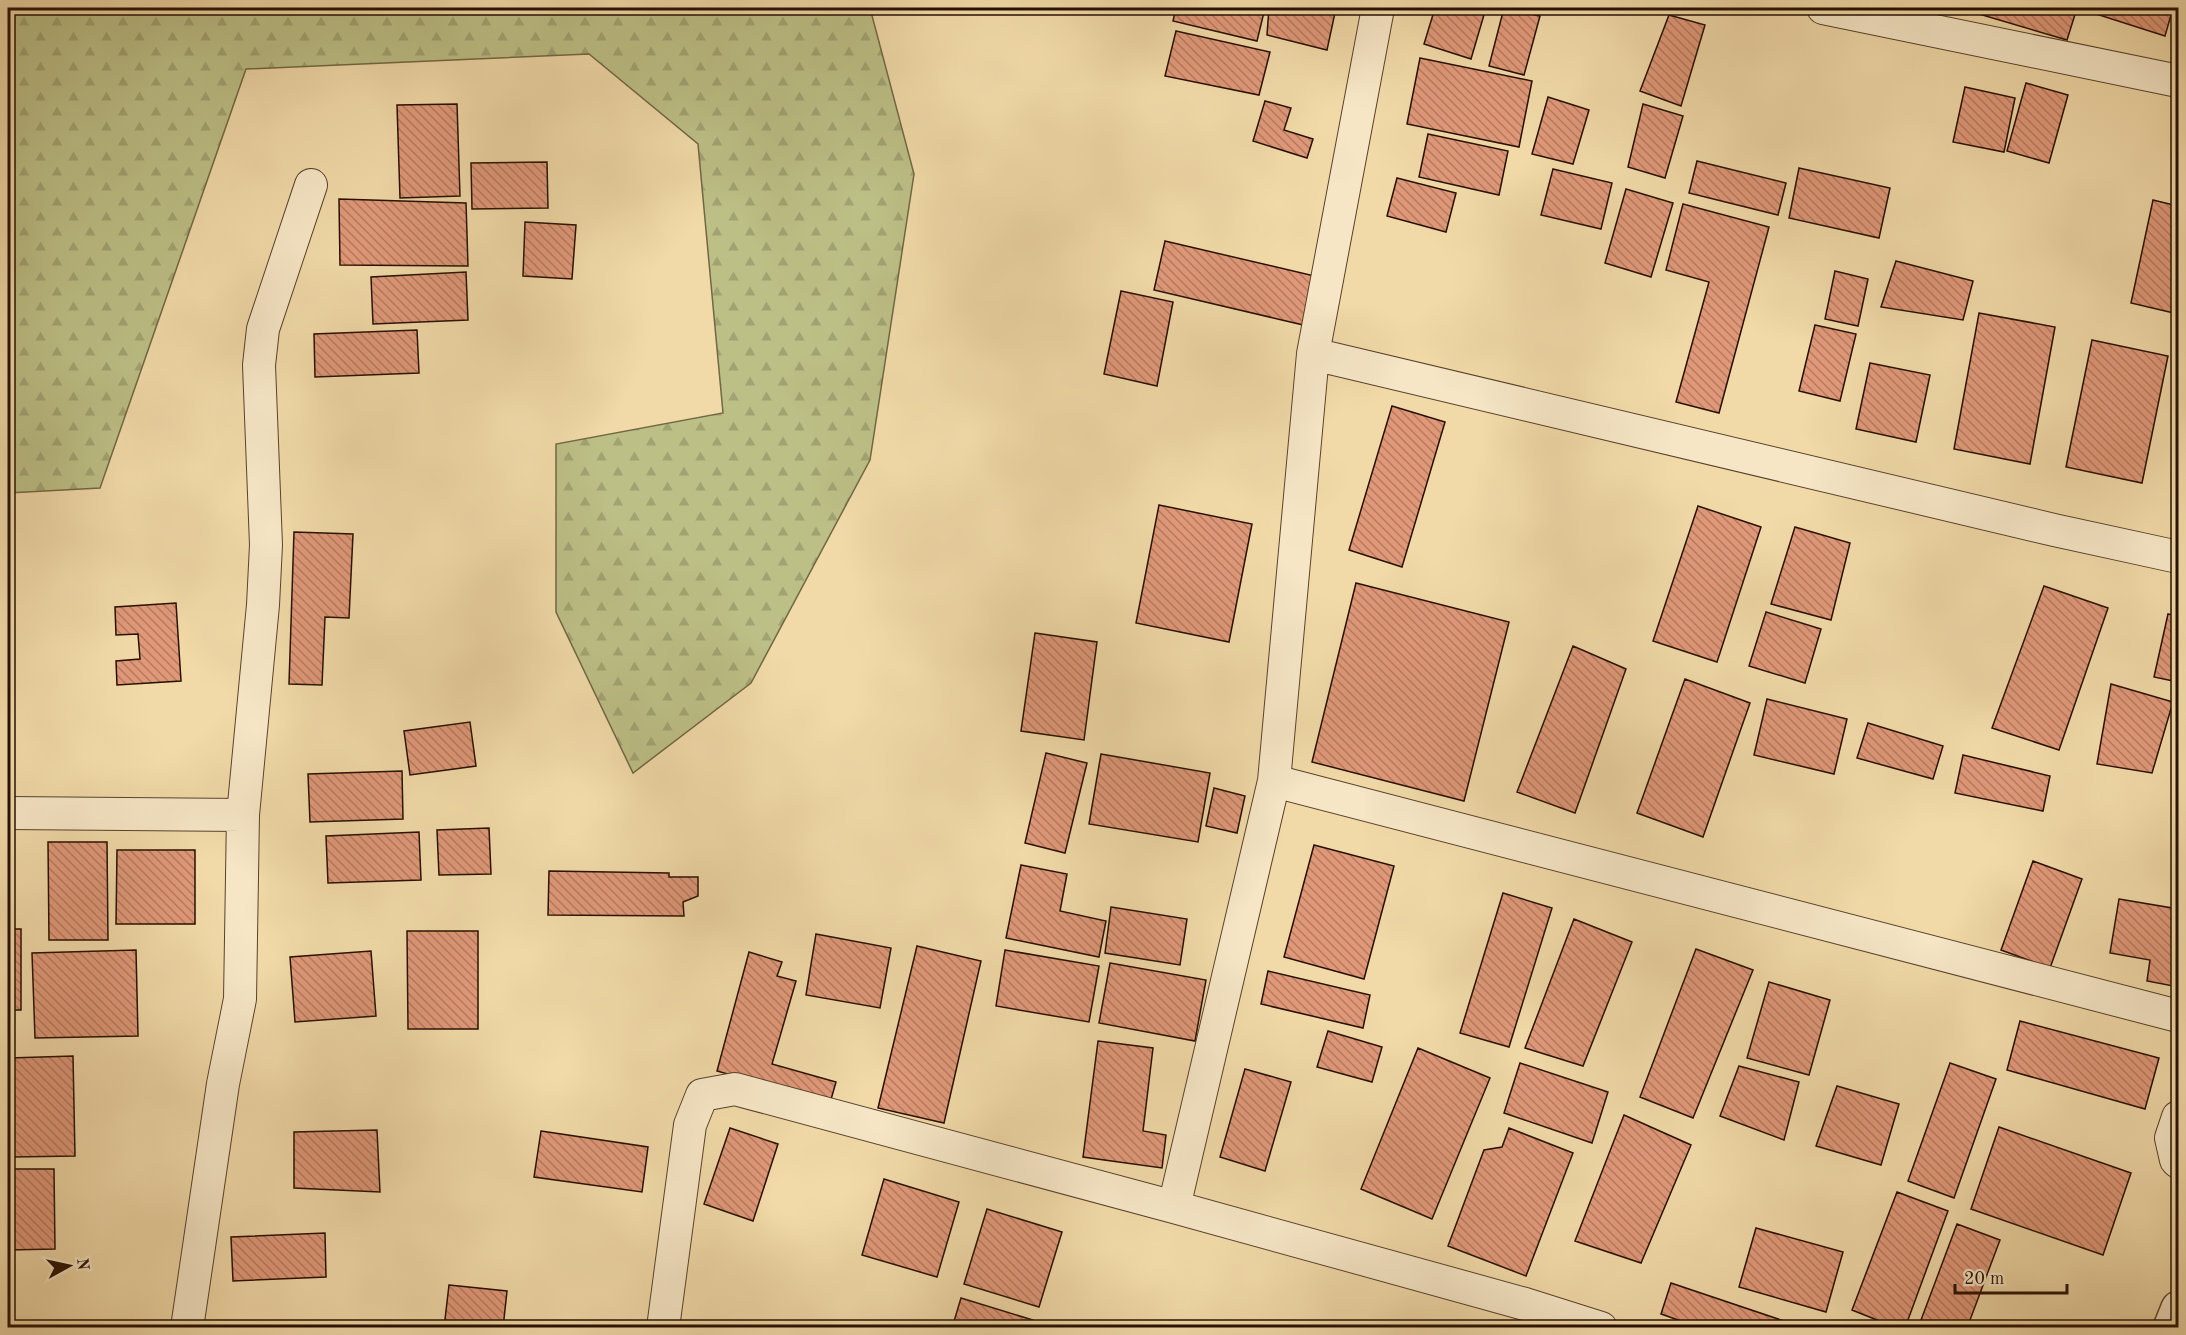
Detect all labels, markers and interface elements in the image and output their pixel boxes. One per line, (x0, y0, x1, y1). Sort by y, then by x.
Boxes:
north arrow (39, 1236, 99, 1296)
text: N (73, 1257, 91, 1272)
scale bar (1955, 1257, 2068, 1295)
text: 20 m (1964, 1270, 2004, 1288)

